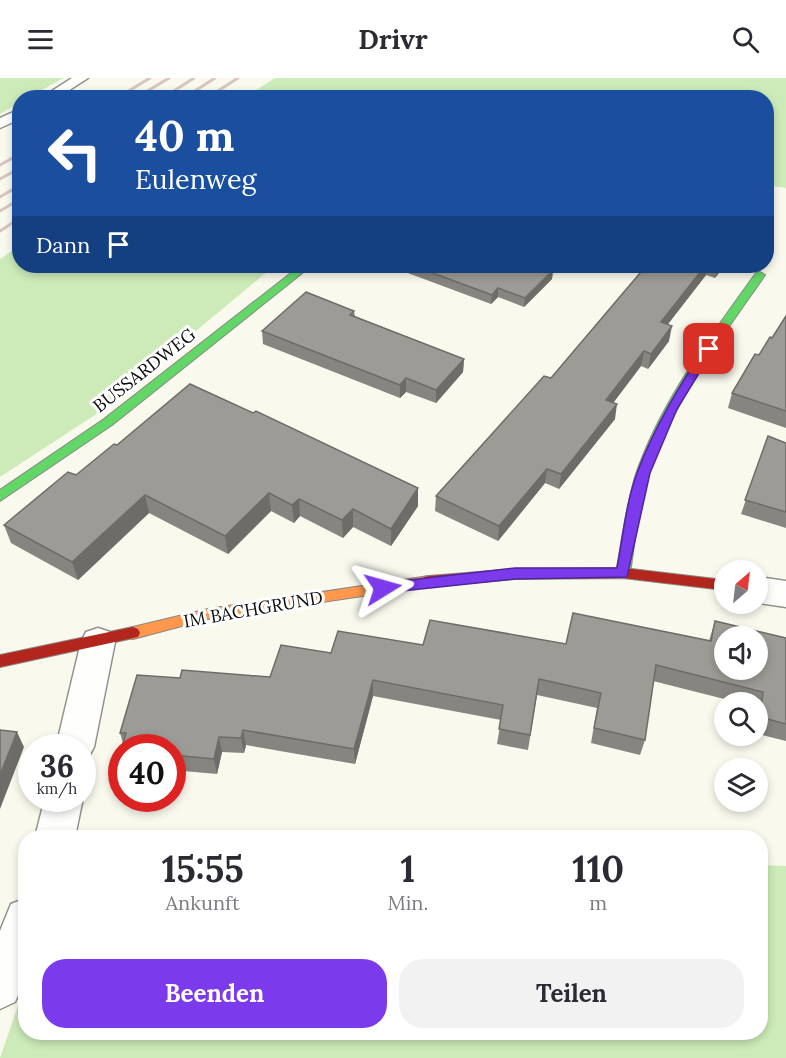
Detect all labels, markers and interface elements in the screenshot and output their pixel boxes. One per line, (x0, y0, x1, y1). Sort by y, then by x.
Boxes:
text: Drivr (358, 22, 428, 56)
icon: menu (24, 23, 57, 56)
icon: search (729, 23, 762, 56)
text: 40 m (135, 109, 234, 163)
icon: left (36, 114, 114, 192)
text: Eulenweg (135, 162, 256, 196)
icon: arrive (102, 228, 135, 261)
text: Dann (36, 231, 90, 259)
street label: BUSSARDWEG (88, 323, 200, 417)
pin (683, 323, 734, 374)
icon: arrive (692, 332, 725, 365)
position arrow (351, 556, 415, 620)
north arrow (714, 560, 768, 614)
map controls (714, 560, 768, 812)
street label: IM BACHGRUND (182, 585, 324, 633)
button: sound (714, 626, 768, 680)
button: search (714, 692, 768, 746)
speed limit sign: 40 (108, 734, 186, 812)
text: 36 (40, 747, 74, 785)
button: layers (714, 758, 768, 812)
text: km/h (37, 779, 77, 798)
text: 15:55 (162, 846, 244, 892)
text: 1 (401, 846, 415, 892)
text: 110 (572, 846, 624, 892)
text: Ankunft (166, 890, 240, 915)
text: Min. (387, 890, 428, 915)
text: m (589, 890, 607, 915)
button: Beenden (42, 959, 387, 1028)
button: Teilen (399, 959, 744, 1028)

